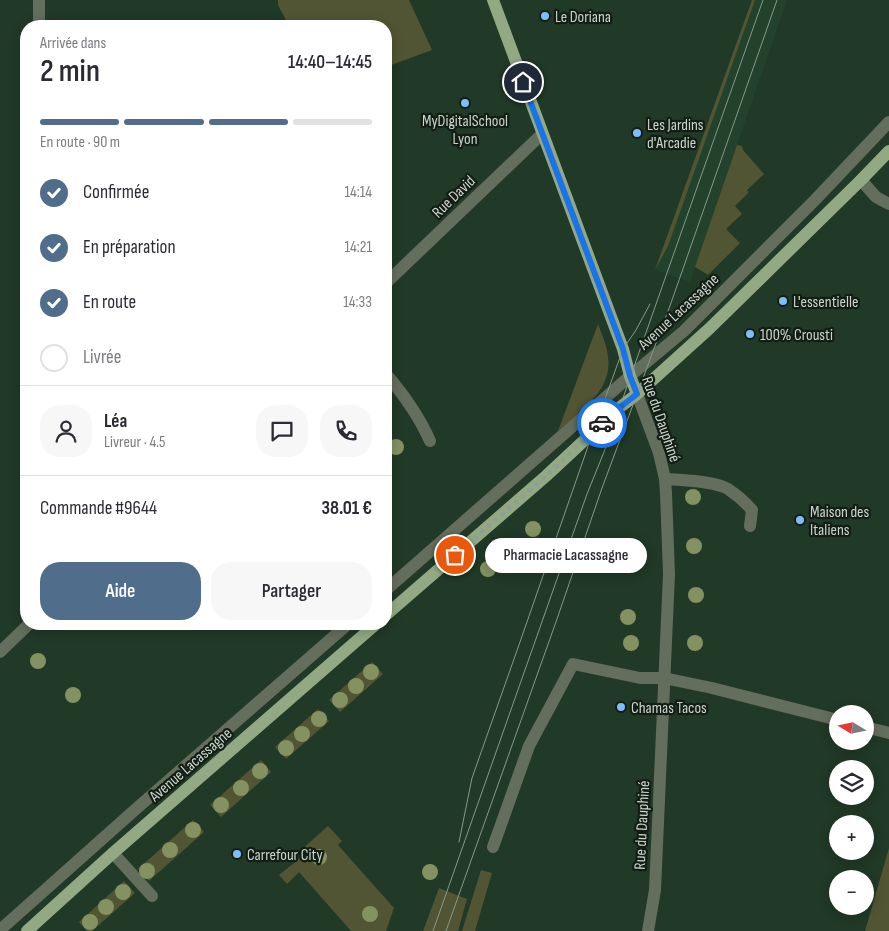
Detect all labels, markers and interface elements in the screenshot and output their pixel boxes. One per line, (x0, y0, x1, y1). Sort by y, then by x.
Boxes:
place label: Le Doriana (555, 8, 611, 27)
marker: Le Doriana (539, 10, 551, 22)
text: Arrivée dans (40, 34, 106, 53)
text: 14:40–14:45 (288, 51, 372, 74)
text: 2 min (40, 52, 100, 91)
pin (502, 61, 544, 103)
icon: home (509, 68, 537, 96)
marker: MyDigitalSchool Lyon (459, 97, 471, 109)
place label: MyDigitalSchool Lyon (422, 112, 508, 149)
place label: Les Jardins d'Arcadie (647, 116, 704, 153)
marker: Les Jardins d'Arcadie (631, 127, 643, 139)
text: En route · 90 m (40, 133, 120, 152)
street label: Rue David (428, 172, 480, 222)
icon: check (40, 179, 68, 207)
text: Confirmée (83, 181, 149, 204)
text: 14:14 (344, 183, 372, 202)
icon: check (40, 234, 68, 262)
text: En préparation (83, 236, 176, 259)
text: 14:21 (344, 238, 372, 257)
street label: Avenue Lacassagne (634, 270, 723, 355)
icon: check (40, 289, 68, 317)
text: En route (83, 291, 136, 314)
text: 14:33 (343, 293, 372, 312)
place label: L'essentielle (793, 293, 858, 312)
marker: L'essentielle (777, 295, 789, 307)
place label: 100% Crousti (760, 326, 833, 345)
marker: 100% Crousti (744, 328, 756, 340)
text: Livrée (83, 346, 121, 369)
street label: Rue du Dauphiné (637, 374, 684, 465)
courier (577, 398, 627, 448)
button: person (40, 405, 92, 457)
button: chat (256, 405, 308, 457)
button: phone (320, 405, 372, 457)
icon: car (588, 409, 616, 437)
text: Léa (104, 410, 127, 433)
text: Livreur · 4.5 (104, 433, 165, 452)
text: Commande #9644 (40, 497, 157, 520)
text: 38.01 € (322, 497, 372, 520)
place label: Maison des Italiens (810, 503, 870, 540)
marker: Maison des Italiens (794, 514, 806, 526)
pin (434, 534, 476, 576)
callout: Pharmacie Lacassagne (485, 538, 648, 572)
icon: bag (441, 541, 469, 569)
text: Pharmacie Lacassagne (504, 546, 628, 565)
button: Aide (40, 562, 201, 620)
button: Partager (211, 562, 372, 620)
place label: Chamas Tacos (631, 699, 707, 718)
marker: Chamas Tacos (615, 701, 627, 713)
north arrow (829, 705, 874, 750)
map controls (829, 705, 874, 915)
street label: Avenue Lacassagne (145, 724, 236, 807)
button: layers (829, 760, 874, 805)
street label: Rue du Dauphiné (631, 780, 654, 870)
button: + (829, 815, 874, 860)
place label: Carrefour City (247, 846, 323, 865)
marker: Carrefour City (231, 848, 243, 860)
button: − (829, 870, 874, 915)

